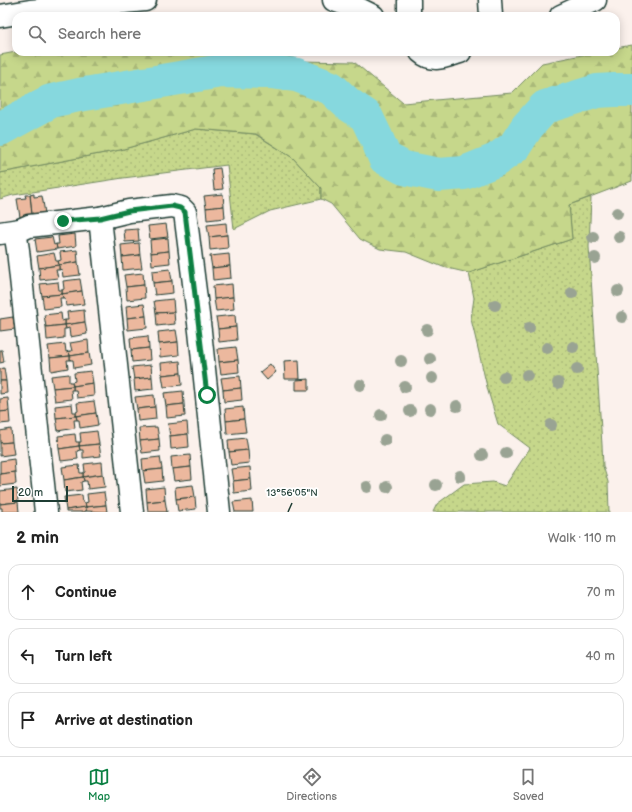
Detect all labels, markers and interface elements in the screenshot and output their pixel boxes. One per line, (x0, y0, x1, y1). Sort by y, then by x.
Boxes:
search box (12, 12, 620, 56)
icon: search (26, 23, 48, 45)
text: Search here (58, 25, 141, 44)
route end (54, 212, 72, 230)
route start (198, 386, 216, 404)
scale bar (12, 484, 68, 503)
text: 20 m (18, 486, 43, 499)
text: 13°56'05"N (266, 487, 318, 499)
text: 2 min (16, 528, 59, 548)
text: Walk · 110 m (548, 530, 616, 546)
icon: ahead (17, 581, 39, 603)
text: Continue (55, 583, 117, 602)
text: 70 m (587, 584, 615, 600)
icon: left (17, 645, 39, 667)
text: Turn left (55, 647, 112, 666)
text: 40 m (585, 648, 615, 664)
icon: arrive (17, 709, 39, 731)
text: Arrive at destination (55, 711, 193, 730)
tab: Map (88, 766, 110, 803)
tab: Directions (286, 766, 337, 803)
tab: Saved (513, 766, 544, 803)

